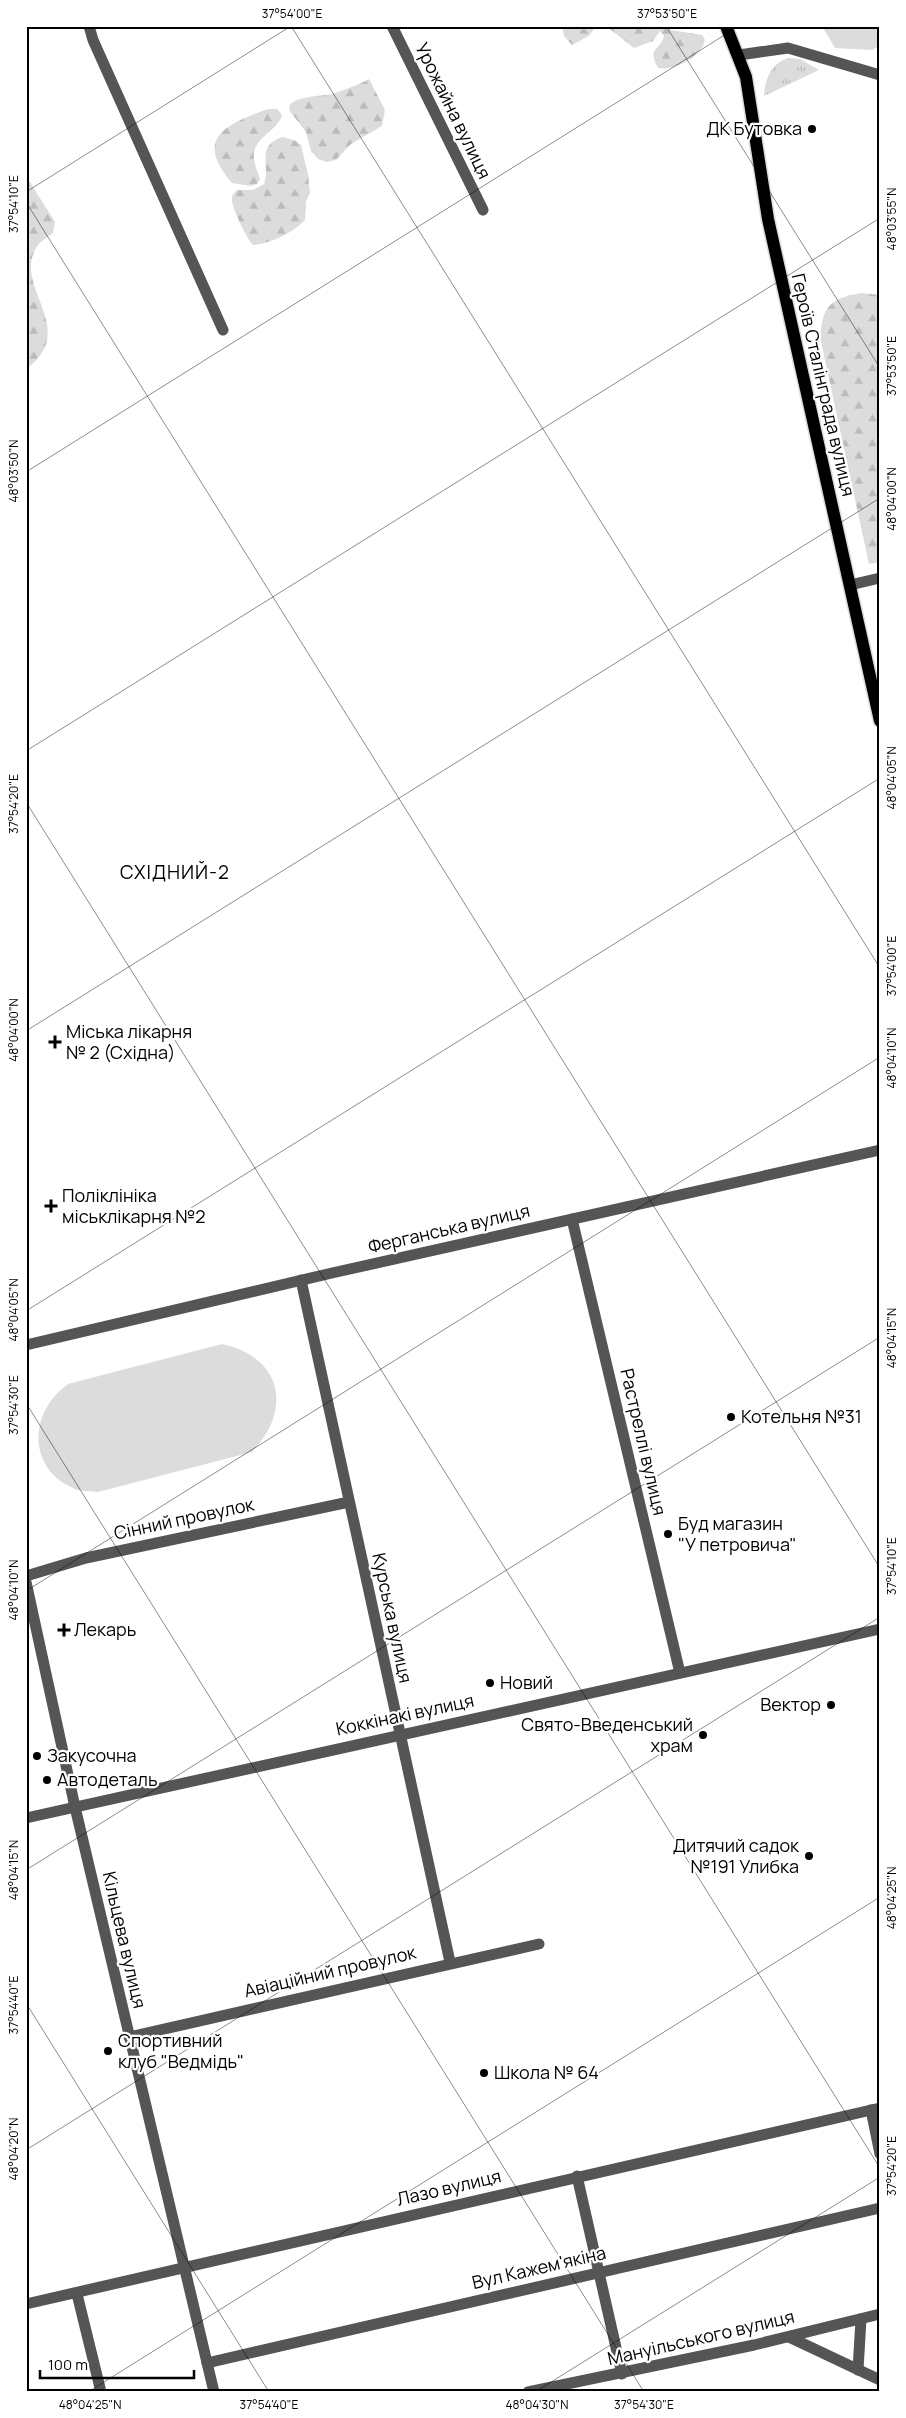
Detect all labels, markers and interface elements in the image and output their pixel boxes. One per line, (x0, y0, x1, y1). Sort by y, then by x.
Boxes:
text: 37°54'00"E (262, 5, 322, 22)
text: 37°53'50"E (637, 5, 697, 22)
street label: Урожайна вулиця (411, 38, 497, 183)
place label: ДК Бутовка (706, 116, 802, 140)
marker: ДК Бутовка (806, 123, 818, 135)
text: 37°54'10"E (5, 175, 22, 233)
text: 48°03'55"N (883, 188, 900, 250)
street label: Героїв Сталінграда вулиця (787, 271, 861, 499)
text: 37°53'50"E (883, 336, 900, 396)
text: 48°03'50"N (5, 439, 22, 503)
text: 48°04'00"N (883, 467, 900, 531)
text: 48°04'05"N (883, 746, 900, 810)
text: 37°54'20"E (5, 774, 22, 834)
district label: СХІДНИЙ-2 (120, 859, 230, 885)
text: 37°54'00"E (883, 936, 900, 996)
text: 48°04'00"N (5, 998, 22, 1062)
place label: Міська лікарня № 2 (Східна) (66, 1019, 192, 1064)
text: 48°04'10"N (883, 1028, 900, 1088)
marker: Міська лікарня № 2 (Східна) (48, 1035, 62, 1049)
place label: Поліклініка міськлікарня №2 (62, 1183, 206, 1228)
street label: Ферганська вулиця (366, 1198, 532, 1258)
marker: Поліклініка міськлікарня №2 (44, 1199, 58, 1213)
text: 48°04'05"N (5, 1278, 22, 1342)
text: 48°04'15"N (883, 1308, 900, 1368)
street label: Растреллі вулиця (615, 1366, 673, 1517)
text: 37°54'30"E (5, 1375, 22, 1435)
place label: Котельня №31 (741, 1404, 862, 1428)
marker: Котельня №31 (725, 1411, 737, 1423)
street label: Сінний провулок (112, 1491, 257, 1545)
place label: Буд магазин "У петровича" (678, 1511, 797, 1556)
marker: Буд магазин "У петровича" (662, 1528, 674, 1540)
text: 37°54'10"E (883, 1537, 900, 1595)
street label: Курська вулиця (367, 1550, 418, 1685)
text: 48°04'10"N (5, 1560, 22, 1620)
place label: Лекарь (74, 1617, 136, 1641)
marker: Лекарь (58, 1624, 70, 1636)
place label: Новий (500, 1670, 553, 1694)
marker: Новий (484, 1677, 496, 1689)
street label: Коккінакі вулиця (334, 1688, 476, 1740)
place label: Вектор (760, 1692, 821, 1716)
marker: Вектор (825, 1699, 837, 1711)
place label: Свято-Введенський храм (521, 1712, 693, 1757)
marker: Свято-Введенський храм (697, 1729, 709, 1741)
place label: Закусочна (47, 1743, 137, 1767)
marker: Закусочна (31, 1750, 43, 1762)
place label: Автодеталь (57, 1767, 158, 1791)
marker: Автодеталь (41, 1774, 53, 1786)
place label: Дитячий садок №191 Улибка (673, 1833, 800, 1878)
text: 48°04'15"N (5, 1840, 22, 1900)
marker: Дитячий садок №191 Улибка (803, 1850, 815, 1862)
text: 48°04'25"N (883, 1867, 900, 1929)
street label: Кільцева вулиця (98, 1869, 152, 2011)
street label: Авіаційний провулок (241, 1939, 419, 2002)
text: 37°54'40"E (5, 1975, 22, 2034)
place label: Спортивний клуб "Ведмідь" (118, 2028, 244, 2073)
marker: Спортивний клуб "Ведмідь" (102, 2045, 114, 2057)
place label: Школа № 64 (494, 2060, 599, 2084)
marker: Школа № 64 (478, 2067, 490, 2079)
text: 48°04'20"N (5, 2117, 22, 2181)
text: 37°54'20"E (883, 2136, 900, 2196)
street label: Лазо вулиця (394, 2163, 503, 2211)
street label: Вул Кажем'якіна (469, 2240, 608, 2294)
street label: Мануільського вулиця (605, 2304, 797, 2370)
scale bar (40, 2348, 194, 2380)
text: 100 m (48, 2354, 88, 2375)
text: 48°04'25"N (59, 2396, 121, 2413)
text: 37°54'40"E (240, 2396, 299, 2413)
text: 48°04'30"N (506, 2396, 568, 2413)
text: 37°54'30"E (614, 2396, 674, 2413)

